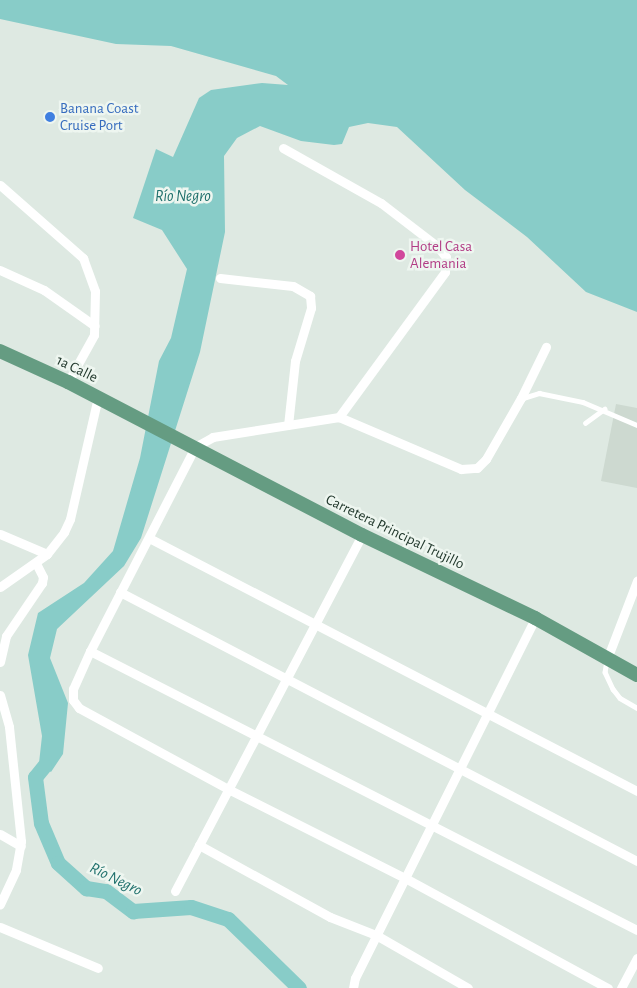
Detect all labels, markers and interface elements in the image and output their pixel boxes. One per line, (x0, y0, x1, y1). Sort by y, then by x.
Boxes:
place label: Banana Coast Cruise Port (60, 99, 139, 134)
marker: Banana Coast Cruise Port (44, 111, 56, 123)
water label: Río Negro (155, 186, 211, 206)
place label: Hotel Casa Alemania (410, 237, 472, 272)
marker: Hotel Casa Alemania (394, 249, 406, 261)
street label: 1a Calle (53, 351, 101, 387)
street label: Carretera Principal Trujillo (323, 491, 467, 573)
water label: Río Negro (87, 858, 145, 900)

